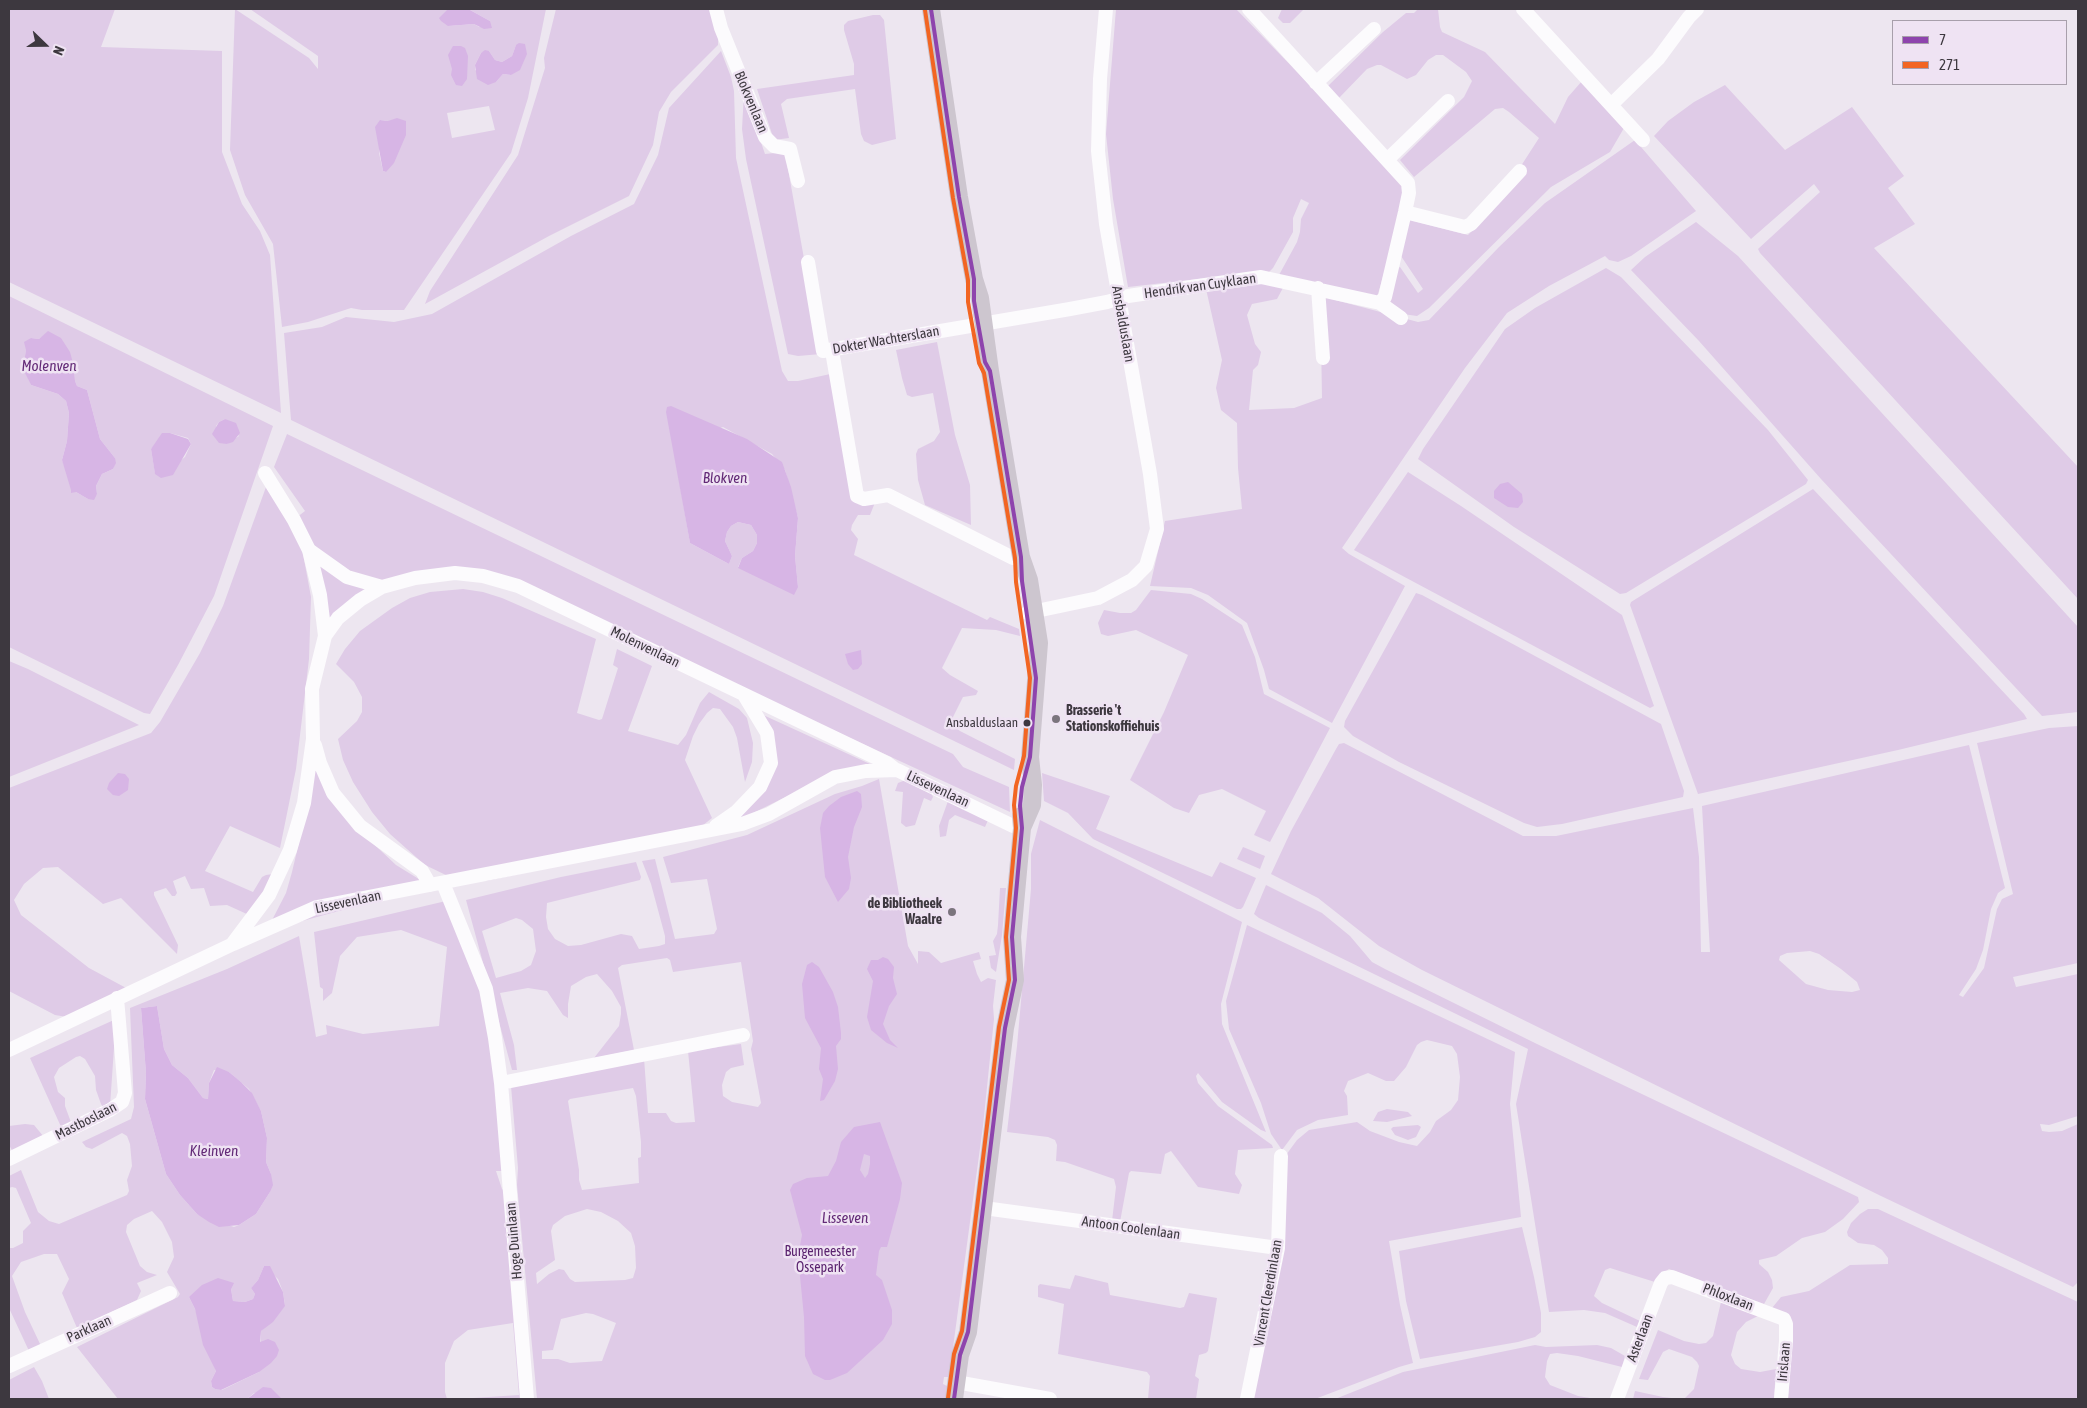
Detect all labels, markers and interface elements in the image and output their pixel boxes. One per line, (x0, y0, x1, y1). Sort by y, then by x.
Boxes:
north arrow (20, 20, 70, 70)
legend (1892, 20, 2067, 85)
text: 7 (1939, 31, 1946, 48)
text: N (50, 44, 68, 57)
text: 271 (1939, 56, 1960, 73)
street label: Blokvenlaan (731, 69, 771, 135)
street label: Hendrik van Cuyklaan (1143, 270, 1257, 302)
street label: Ansbalduslaan (1108, 285, 1138, 363)
street label: Dokter Wachterslaan (831, 322, 941, 358)
water label: Molenven (21, 357, 77, 375)
water label: Blokven (703, 469, 747, 487)
street label: Molenvenlaan (608, 623, 682, 671)
place label: Brasserie 't Stationskoffiehuis (1066, 703, 1159, 736)
marker: Brasserie 't Stationskoffiehuis (1050, 713, 1062, 725)
place label: Ansbalduslaan (946, 715, 1018, 731)
marker: Ansbalduslaan (1022, 718, 1032, 728)
street label: Lissevenlaan (904, 767, 972, 811)
street label: Lissevenlaan (313, 887, 383, 917)
place label: de Bibliotheek Waalre (867, 896, 942, 929)
marker: de Bibliotheek Waalre (946, 906, 958, 918)
street label: Mastboslaan (53, 1098, 119, 1144)
water label: Kleinven (190, 1142, 238, 1160)
street label: Hoge Duinlaan (502, 1202, 526, 1280)
water label: Lisseven (822, 1209, 868, 1227)
street label: Antoon Coolenlaan (1081, 1213, 1181, 1243)
street label: Vincent Cleerdinlaan (1250, 1238, 1286, 1348)
park label: Burgemeester Ossepark (784, 1244, 856, 1276)
street label: Phloxlaan (1700, 1280, 1756, 1314)
street label: Parklaan (64, 1312, 114, 1346)
street label: Asterlaan (1623, 1312, 1657, 1364)
street label: Irislaan (1774, 1342, 1794, 1382)

